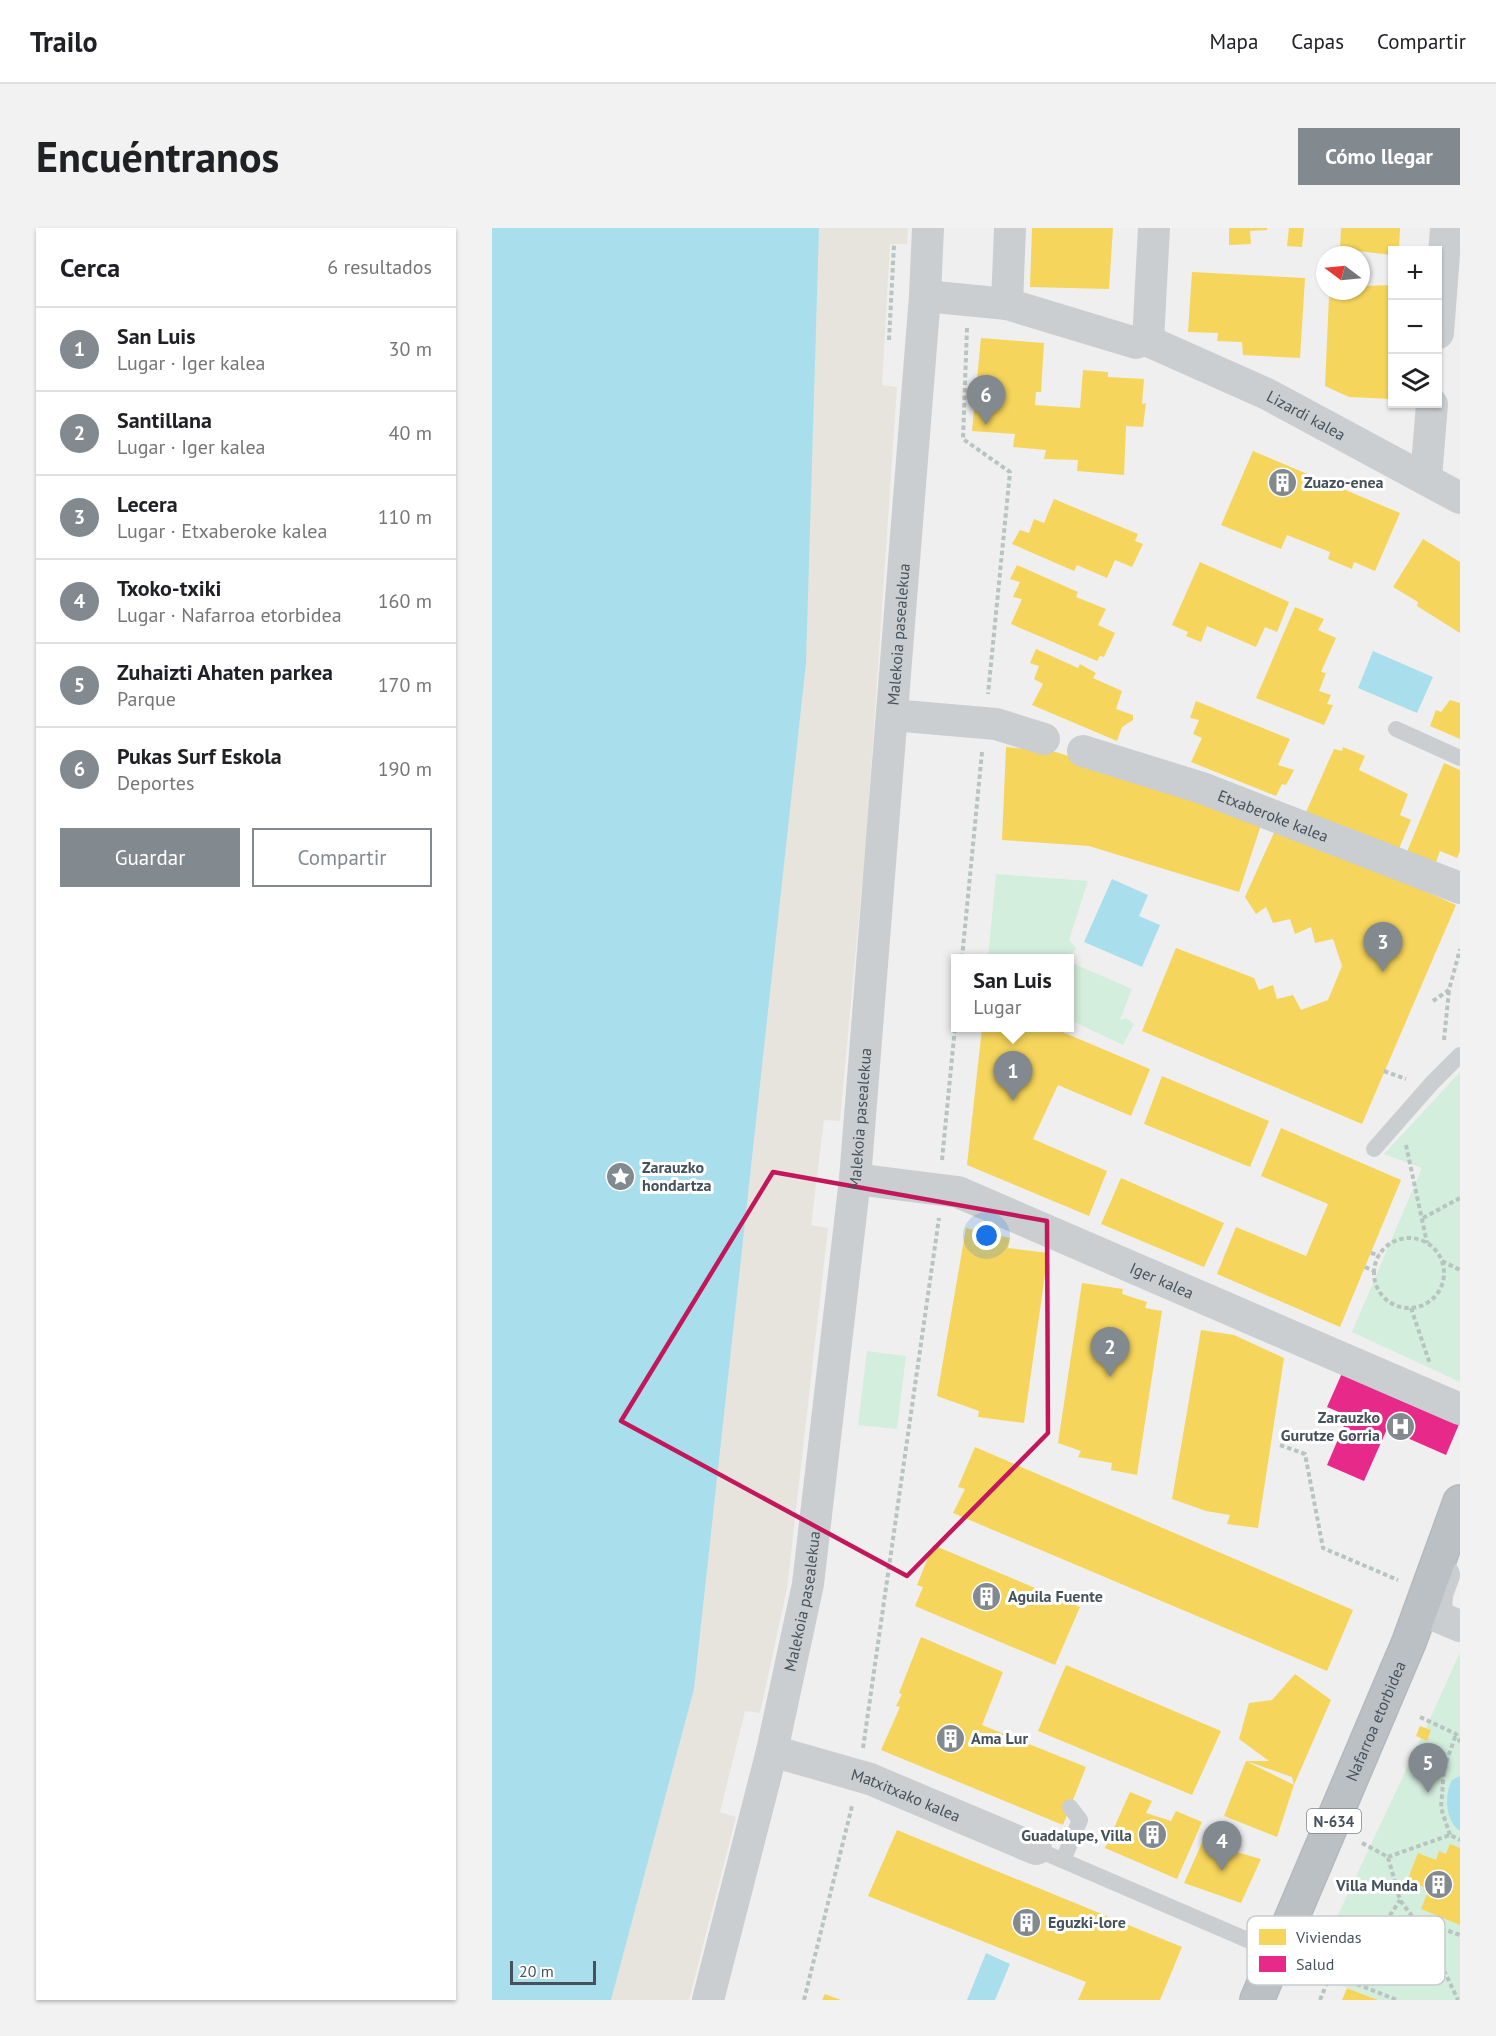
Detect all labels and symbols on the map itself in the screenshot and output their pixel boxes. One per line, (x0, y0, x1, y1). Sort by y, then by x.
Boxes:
north arrow (1316, 246, 1370, 300)
pin: 6 (966, 376, 1006, 425)
street label: Lizardi kalea (1263, 386, 1349, 444)
building icon: Zuazo-enea (1267, 466, 1299, 498)
place label: Zuazo-enea (1304, 472, 1384, 492)
street label: Malekoia pasealekua (883, 563, 914, 706)
street label: Etxaberoke kalea (1215, 785, 1331, 846)
pin: 3 (1364, 922, 1402, 972)
street label: Malekoia pasealekua (844, 1047, 875, 1191)
pin: 1 (994, 1052, 1032, 1101)
place label: Zarauzko hondartza (642, 1157, 712, 1195)
place icon: Zarauzko hondartza (605, 1160, 637, 1192)
your location (972, 1221, 1001, 1250)
street label: Iger kalea (1127, 1258, 1197, 1303)
pin: 2 (1090, 1328, 1130, 1377)
place label: Zarauzko Gurutze Gorria (1281, 1407, 1380, 1445)
hospital icon: Zarauzko Gurutze Gorria (1385, 1410, 1417, 1442)
street label: Malekoia pasealekua (779, 1530, 824, 1673)
building icon: Aguila Fuente (971, 1580, 1003, 1612)
place label: Aguila Fuente (1008, 1586, 1103, 1606)
street label: Nafarroa etorbidea (1341, 1658, 1410, 1784)
building icon: Ama Lur (934, 1722, 966, 1754)
place label: Ama Lur (971, 1728, 1028, 1748)
pin: 5 (1408, 1744, 1448, 1793)
street label: Matxitxako kalea (849, 1764, 964, 1826)
road number: N-634 (1307, 1809, 1361, 1833)
building icon: Guadalupe, Villa (1137, 1819, 1169, 1851)
pin: 4 (1202, 1822, 1242, 1871)
place label: Guadalupe, Villa (1021, 1825, 1132, 1845)
building icon: Villa Munda (1423, 1869, 1455, 1901)
place label: Villa Munda (1335, 1875, 1418, 1895)
building icon: Eguzki-lore (1011, 1906, 1043, 1938)
place label: Eguzki-lore (1048, 1912, 1126, 1932)
legend (1247, 1916, 1445, 1985)
text: Viviendas (1295, 1927, 1362, 1947)
text: Salud (1296, 1954, 1334, 1974)
scale bar (510, 1958, 596, 1986)

